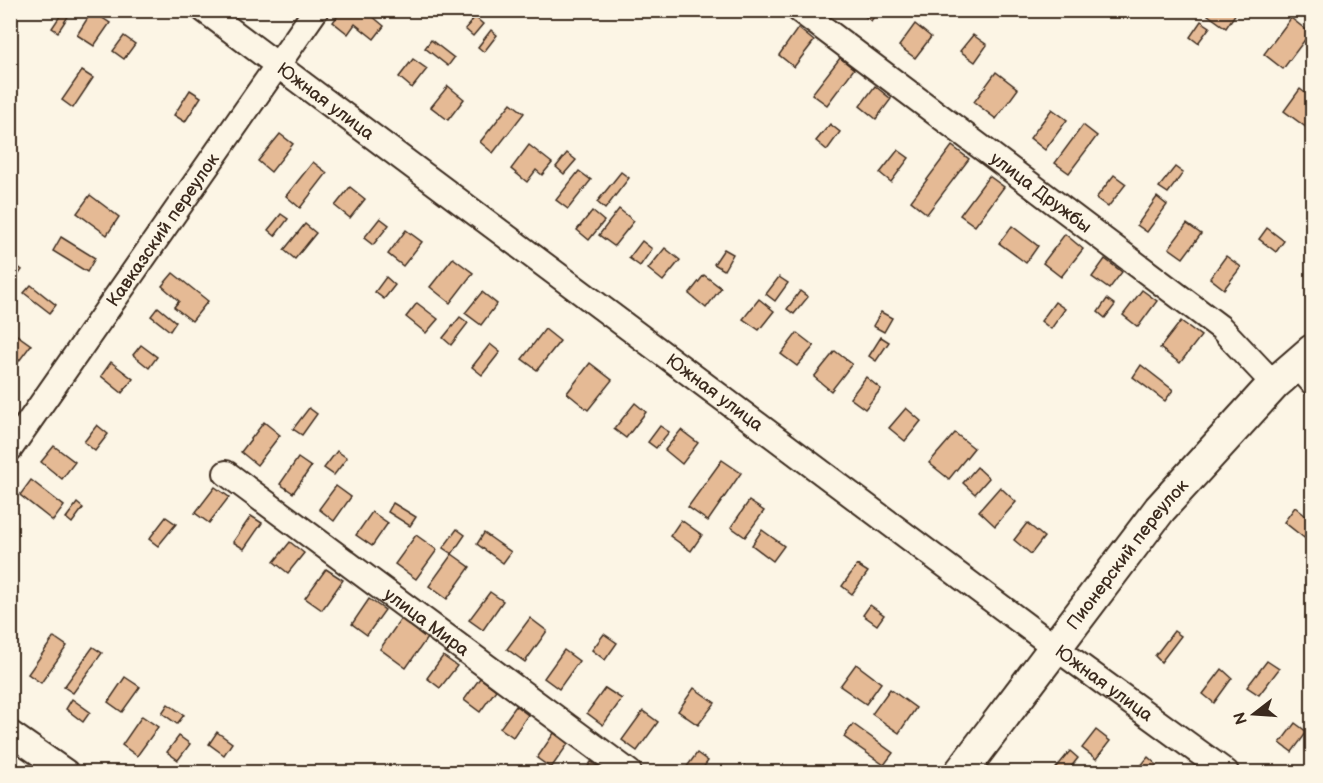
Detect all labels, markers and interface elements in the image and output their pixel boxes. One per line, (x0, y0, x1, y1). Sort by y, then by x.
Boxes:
street label: Южная улица (273, 58, 378, 145)
street label: улица Дружбы (986, 148, 1095, 238)
street label: Кавказский переулок (102, 149, 224, 311)
street label: Южная улица (662, 350, 767, 436)
street label: Пионерский переулок (1062, 475, 1193, 634)
street label: улица Мира (380, 584, 473, 661)
street label: Южная улица (1051, 641, 1157, 726)
north arrow (1224, 684, 1284, 744)
text: N (1230, 709, 1252, 726)

